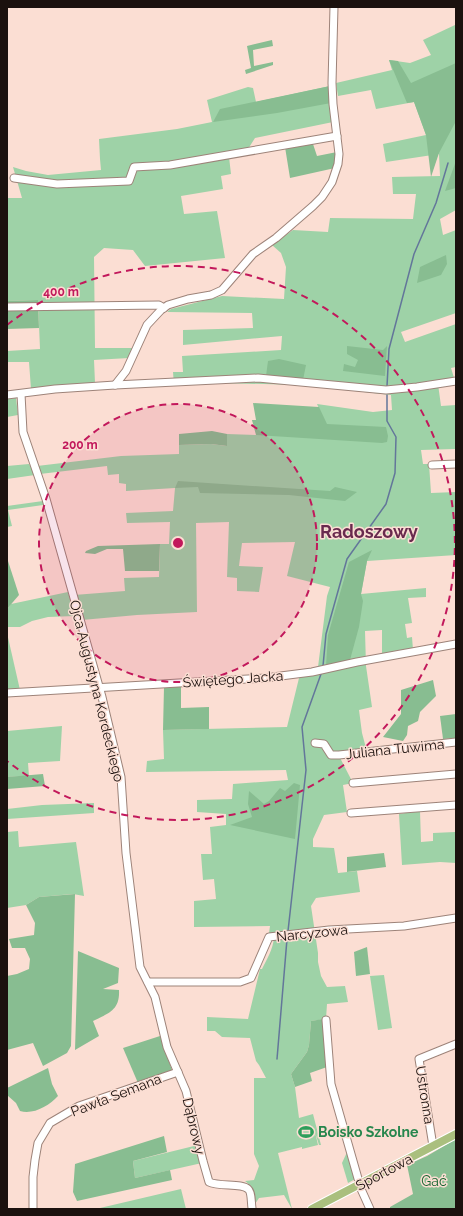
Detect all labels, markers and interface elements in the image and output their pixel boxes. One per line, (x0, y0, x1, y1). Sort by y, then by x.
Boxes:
text: 400 m (43, 285, 79, 299)
text: 200 m (62, 438, 98, 452)
district label: Radoszowy (320, 521, 418, 542)
centre of rings (171, 536, 185, 550)
street label: Ojca Augustyna Kordeckiego (67, 598, 127, 784)
street label: Świętego Jacka (182, 667, 284, 690)
street label: Juliana Tuwima (345, 736, 445, 762)
street label: Narcyzowa (275, 921, 349, 945)
street label: Ustronna (412, 1065, 438, 1125)
street label: Pawła Semana (68, 1070, 164, 1120)
street label: Dąbrowy (180, 1096, 208, 1156)
sports icon: Boisko Szkolne (297, 1123, 315, 1141)
place label: Boisko Szkolne (318, 1124, 419, 1140)
street label: Sportowa (353, 1150, 415, 1194)
park label: Gać (421, 1173, 447, 1189)

